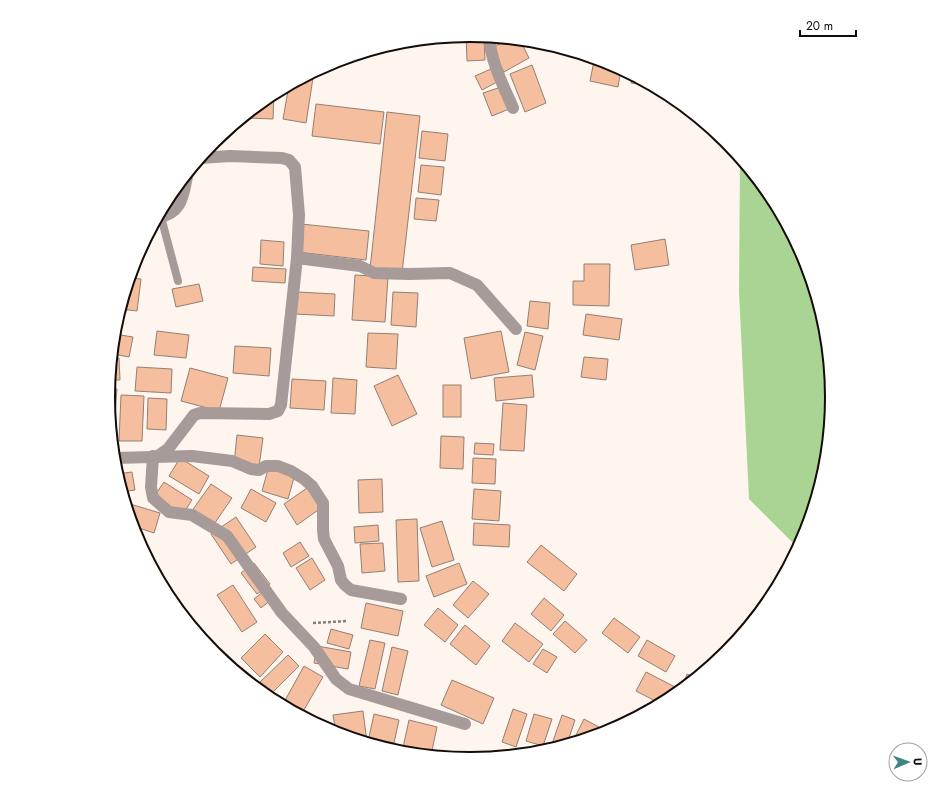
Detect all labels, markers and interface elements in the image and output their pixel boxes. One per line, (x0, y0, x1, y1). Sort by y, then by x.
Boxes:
scale bar (800, 12, 856, 38)
text: 20 m (806, 17, 833, 35)
north arrow (888, 742, 928, 782)
text: U (910, 758, 926, 766)

